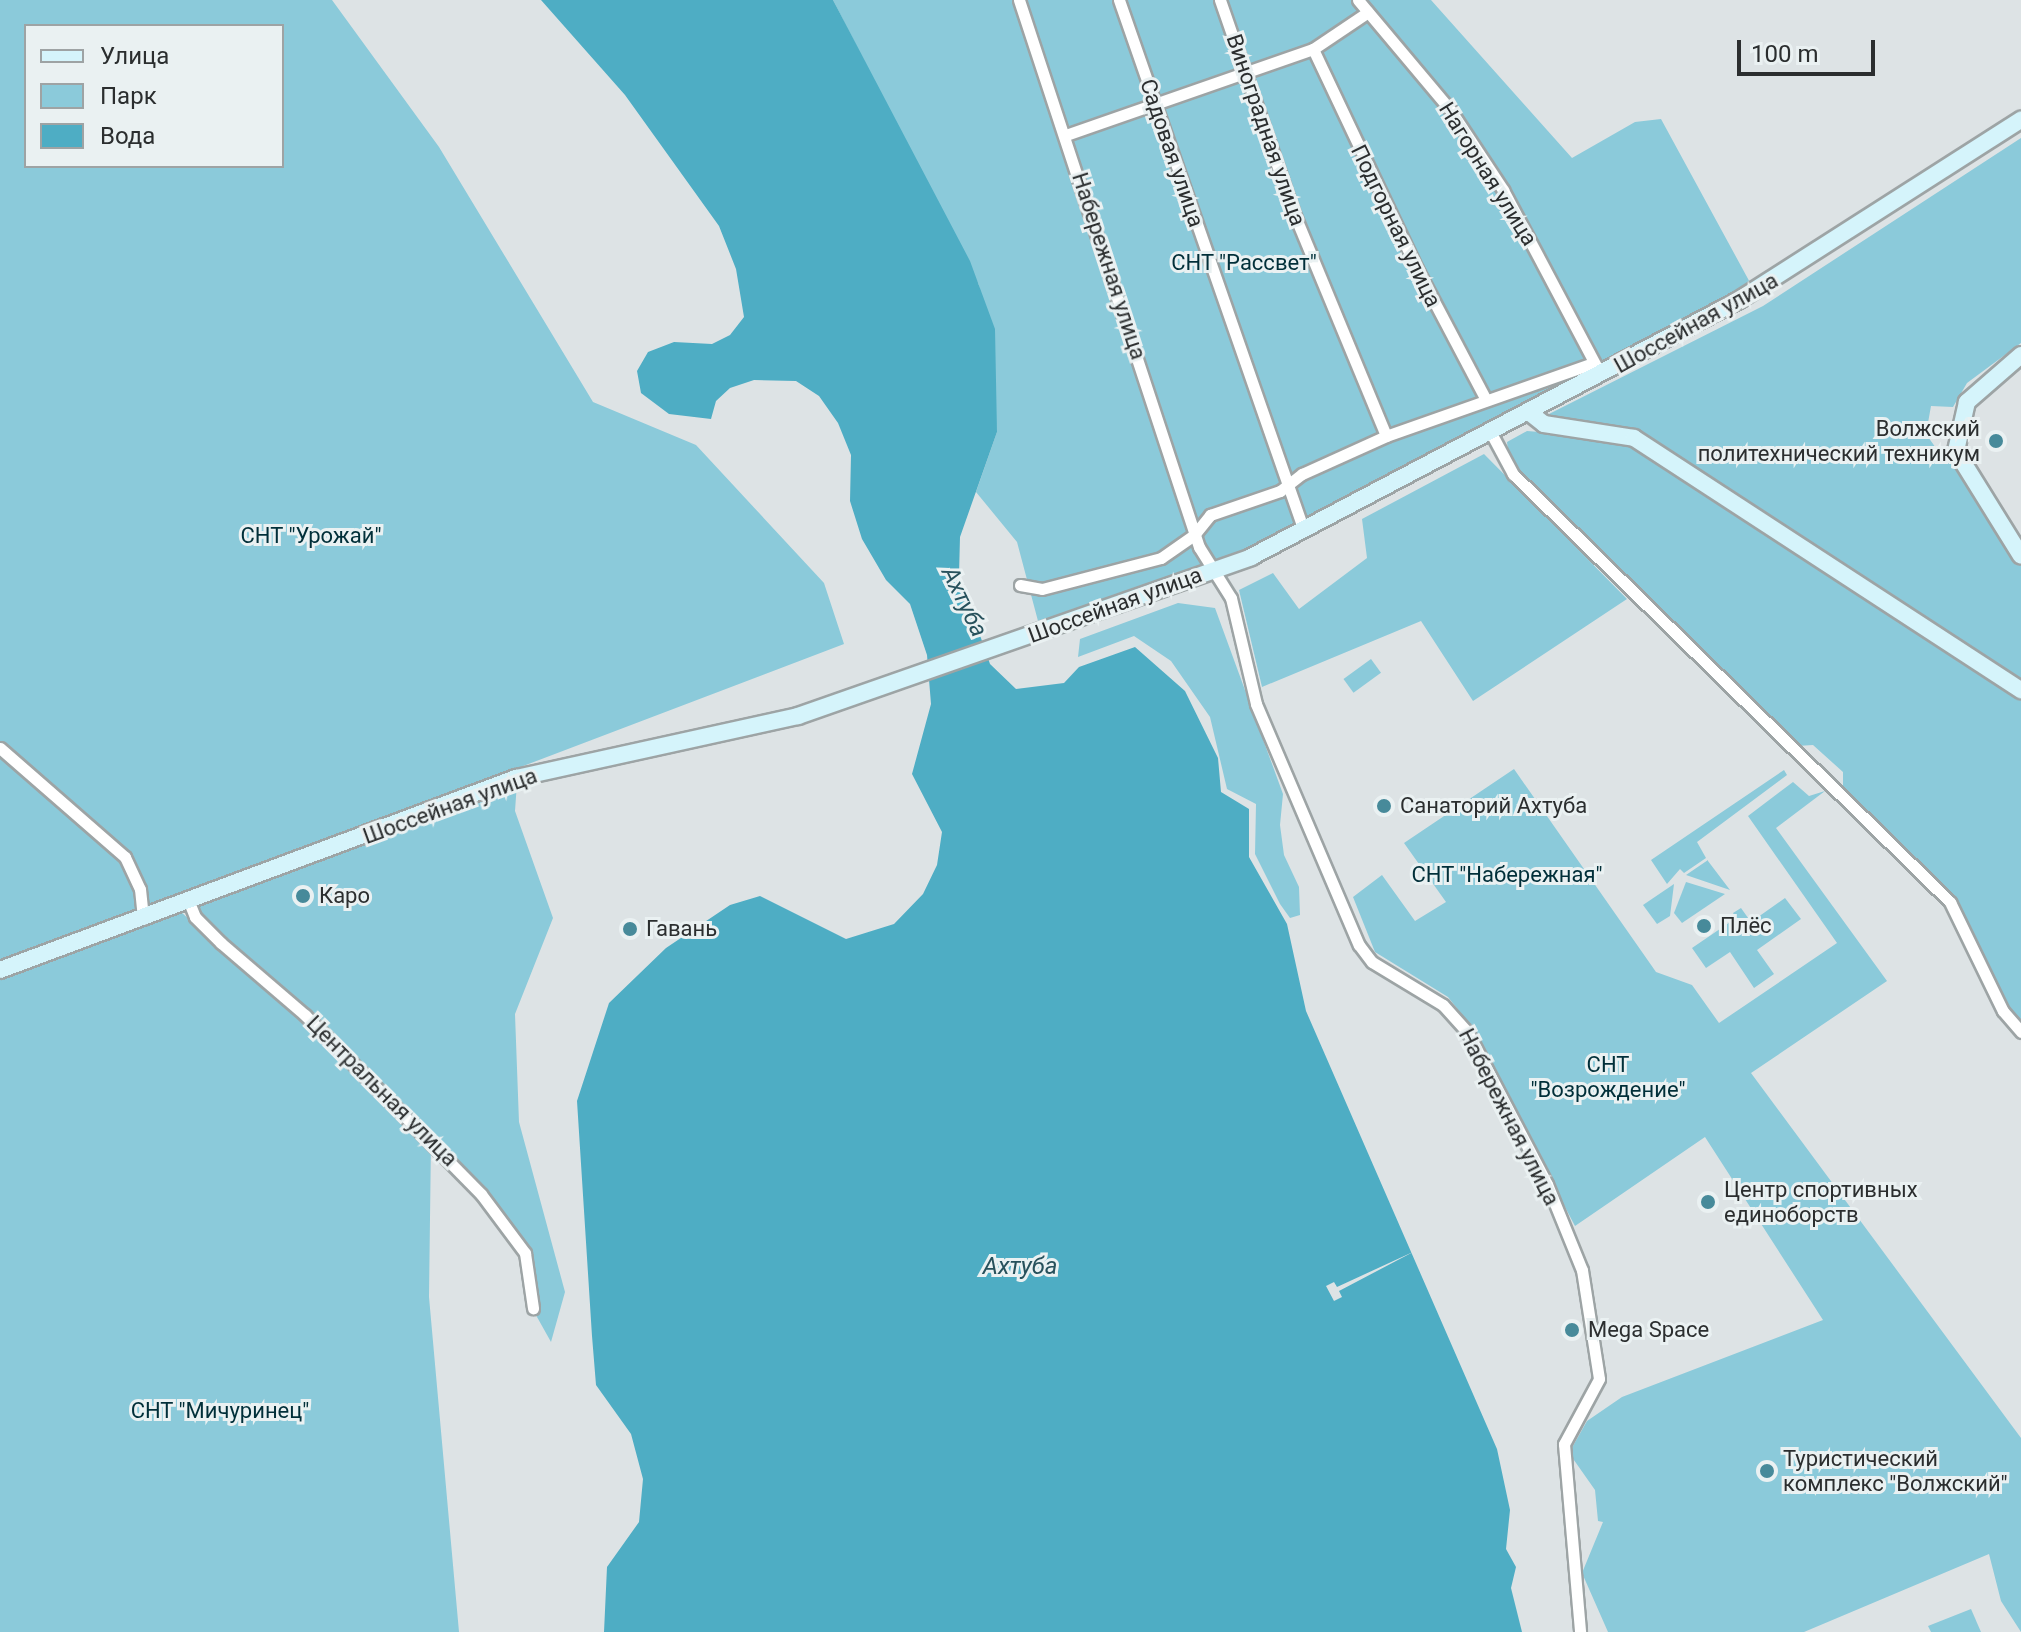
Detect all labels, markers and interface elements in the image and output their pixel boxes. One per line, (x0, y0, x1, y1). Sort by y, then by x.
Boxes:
legend (24, 24, 284, 168)
scale bar (1741, 24, 1879, 74)
street label: Виноградная улица (1221, 31, 1311, 229)
text: 100 m (1751, 40, 1818, 68)
text: Улица (100, 42, 169, 70)
street label: Садовая улица (1134, 76, 1210, 230)
text: Парк (100, 82, 157, 110)
street label: Нагорная улица (1433, 97, 1543, 251)
text: Вода (100, 122, 155, 150)
street label: Подгорная улица (1345, 141, 1447, 311)
street label: Набережная улица (1066, 169, 1152, 363)
park label: СНТ "Рассвет" (1171, 250, 1317, 276)
street label: Шоссейная улица (1609, 267, 1783, 379)
place label: Волжский политехнический техникум (1698, 415, 1980, 466)
marker: Волжский политехнический техникум (1987, 432, 2005, 450)
park label: СНТ "Урожай" (240, 523, 382, 549)
street label: Шоссейная улица (1024, 561, 1206, 649)
water label: Ахтуба (935, 562, 993, 642)
street label: Шоссейная улица (359, 762, 541, 850)
place label: Санаторий Ахтуба (1400, 793, 1587, 819)
marker: Санаторий Ахтуба (1375, 797, 1393, 815)
park label: СНТ "Набережная" (1411, 862, 1603, 888)
place label: Каро (319, 883, 370, 909)
marker: Каро (294, 887, 312, 905)
place label: Плёс (1720, 913, 1772, 939)
place label: Гавань (646, 916, 717, 942)
marker: Плёс (1695, 917, 1713, 935)
marker: Гавань (621, 920, 639, 938)
street label: Центральная улица (301, 1010, 463, 1172)
street label: Набережная улица (1453, 1024, 1565, 1210)
park label: СНТ "Возрождение" (1531, 1051, 1685, 1102)
place label: Центр спортивных единоборств (1724, 1176, 1918, 1228)
marker: Центр спортивных единоборств (1699, 1193, 1717, 1211)
water label: Ахтуба (983, 1253, 1057, 1281)
place label: Mega Space (1588, 1317, 1709, 1343)
marker: Mega Space (1563, 1321, 1581, 1339)
park label: СНТ "Мичуринец" (130, 1398, 310, 1424)
place label: Туристический комплекс "Волжский" (1783, 1445, 2008, 1496)
marker: Туристический комплекс "Волжский" (1758, 1462, 1776, 1480)

